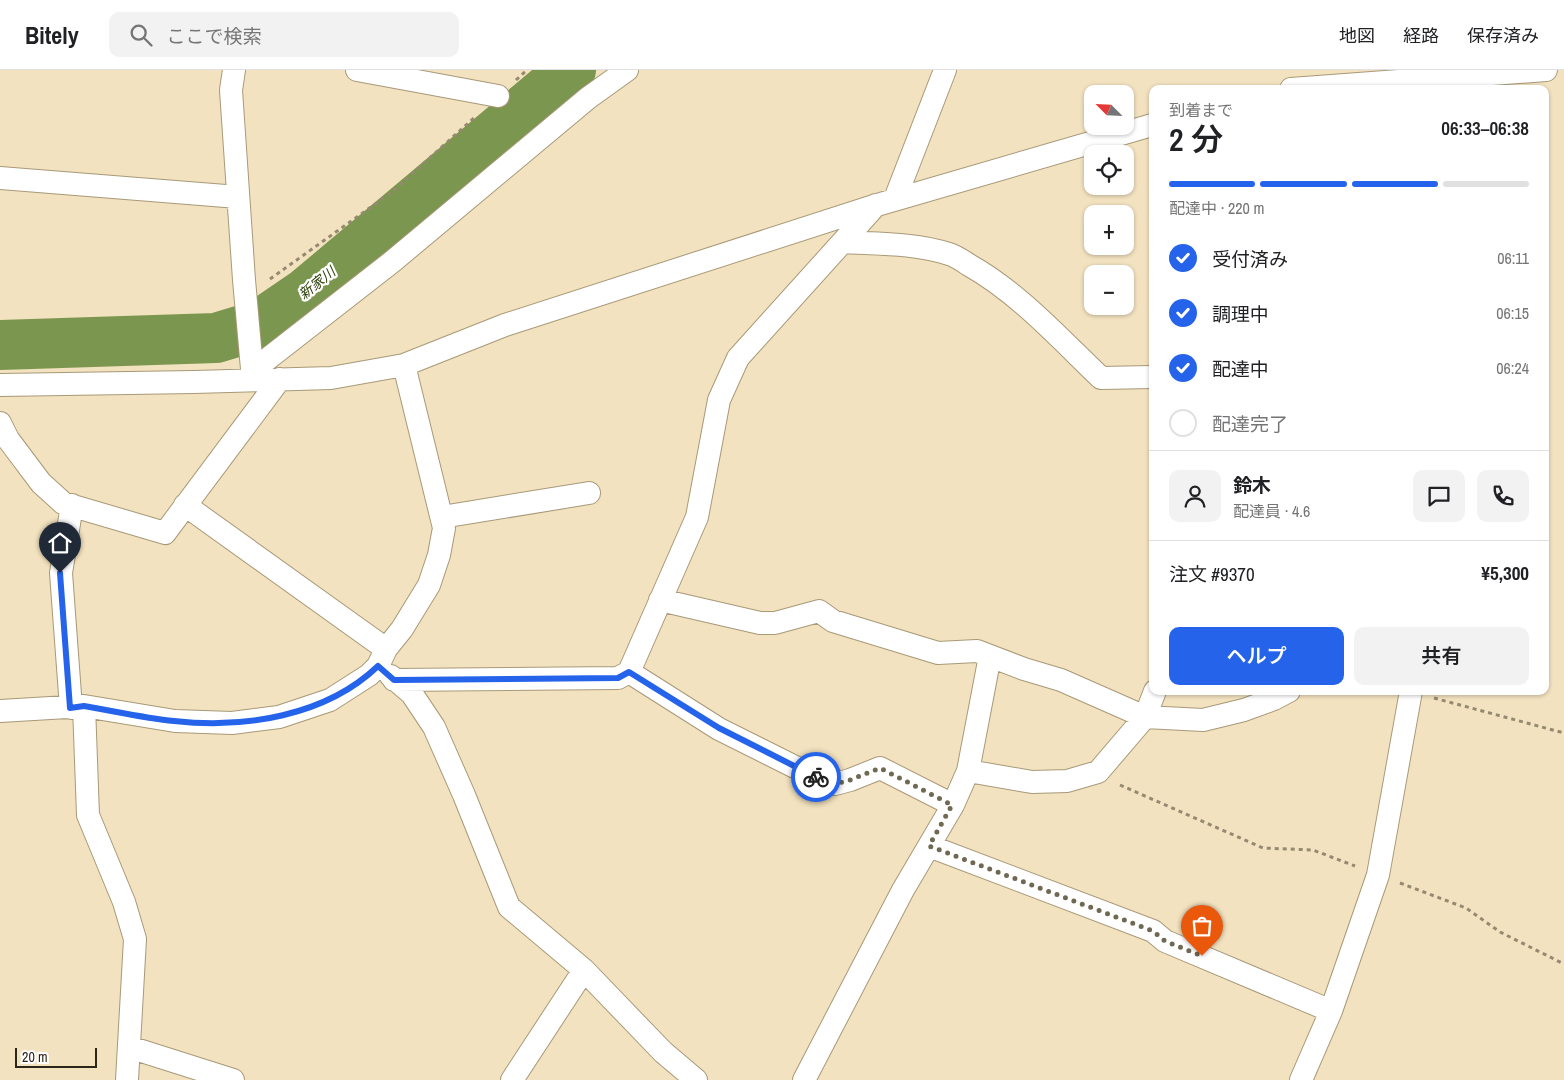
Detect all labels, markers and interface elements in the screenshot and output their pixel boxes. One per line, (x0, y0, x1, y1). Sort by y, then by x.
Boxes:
search box (109, 12, 459, 57)
text: Bitely (25, 19, 79, 51)
icon: search (127, 21, 155, 49)
text: ここで検索 (167, 23, 262, 49)
text: 地図 (1339, 23, 1375, 48)
text: 経路 (1403, 23, 1439, 48)
text: 保存済み (1467, 23, 1539, 48)
north arrow (1084, 85, 1134, 135)
map controls (1084, 85, 1134, 315)
text: 到着まで (1169, 99, 1233, 121)
text: 06:33–06:38 (1441, 115, 1529, 141)
text: 2 分 (1169, 118, 1223, 161)
button: locate (1084, 145, 1134, 195)
text: 配達中 · 220 m (1169, 197, 1264, 219)
button: + (1084, 205, 1134, 255)
icon: check (1169, 244, 1197, 272)
text: 受付済み (1212, 246, 1288, 272)
text: 06:11 (1497, 247, 1529, 269)
water label: 新家川 (295, 262, 341, 303)
button: − (1084, 265, 1134, 315)
icon: check (1169, 299, 1197, 327)
text: 調理中 (1212, 301, 1269, 327)
text: 06:15 (1496, 302, 1529, 324)
icon: check (1169, 354, 1197, 382)
text: 配達中 (1212, 356, 1269, 382)
text: 06:24 (1496, 357, 1529, 379)
text: 配達完了 (1212, 411, 1288, 437)
button: person (1169, 470, 1221, 522)
button: chat (1413, 470, 1465, 522)
button: phone (1477, 470, 1529, 522)
text: 鈴木 (1233, 472, 1271, 498)
text: 配達員 · 4.6 (1233, 500, 1310, 522)
pin (39, 522, 81, 573)
icon: home (46, 529, 74, 557)
text: ¥5,300 (1481, 560, 1529, 586)
text: 注文 #9370 (1169, 561, 1255, 587)
button: ヘルプ (1169, 627, 1344, 685)
button: 共有 (1354, 627, 1529, 685)
courier (791, 752, 841, 802)
icon: bike (802, 763, 830, 791)
pin (1181, 905, 1223, 956)
icon: bag (1188, 912, 1216, 940)
scale bar (15, 1045, 98, 1068)
text: 20 m (22, 1048, 48, 1066)

